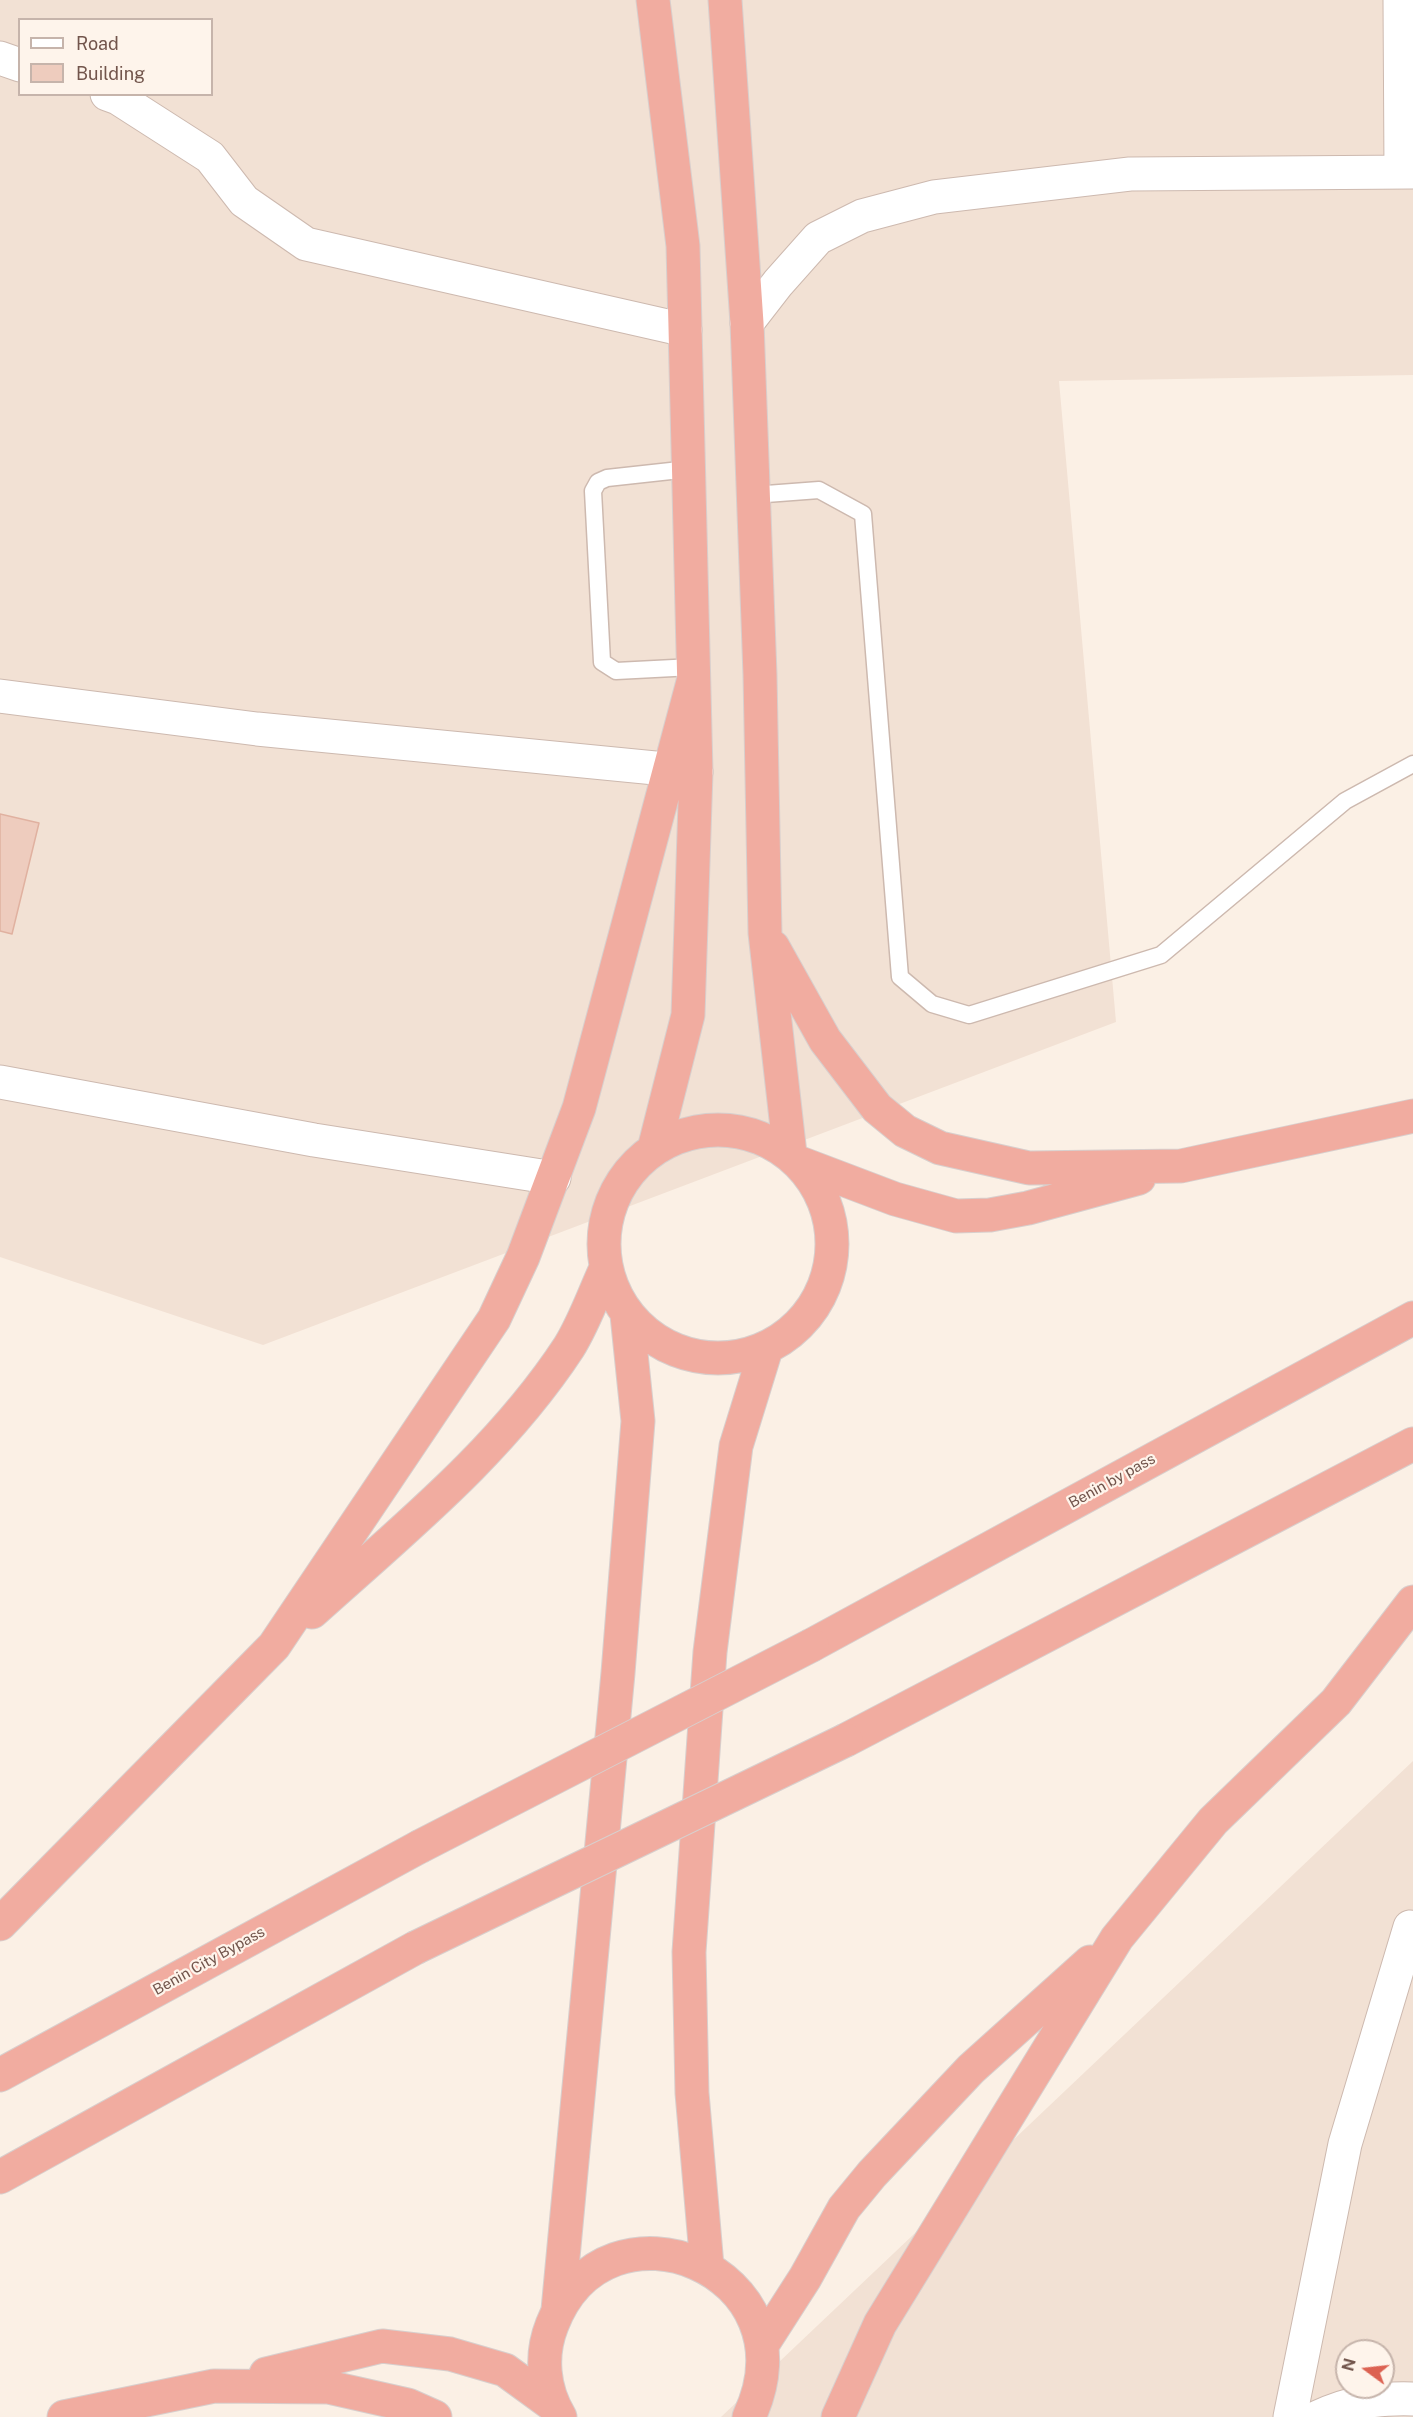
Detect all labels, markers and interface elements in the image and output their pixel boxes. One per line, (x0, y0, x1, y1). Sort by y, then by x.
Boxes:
legend (18, 18, 213, 96)
text: Road (76, 33, 119, 54)
text: Building (76, 63, 145, 84)
street label: Benin by pass (1066, 1450, 1158, 1512)
street label: Benin City Bypass (150, 1923, 268, 1999)
north arrow (1335, 2339, 1395, 2399)
text: N (1338, 2356, 1360, 2373)

